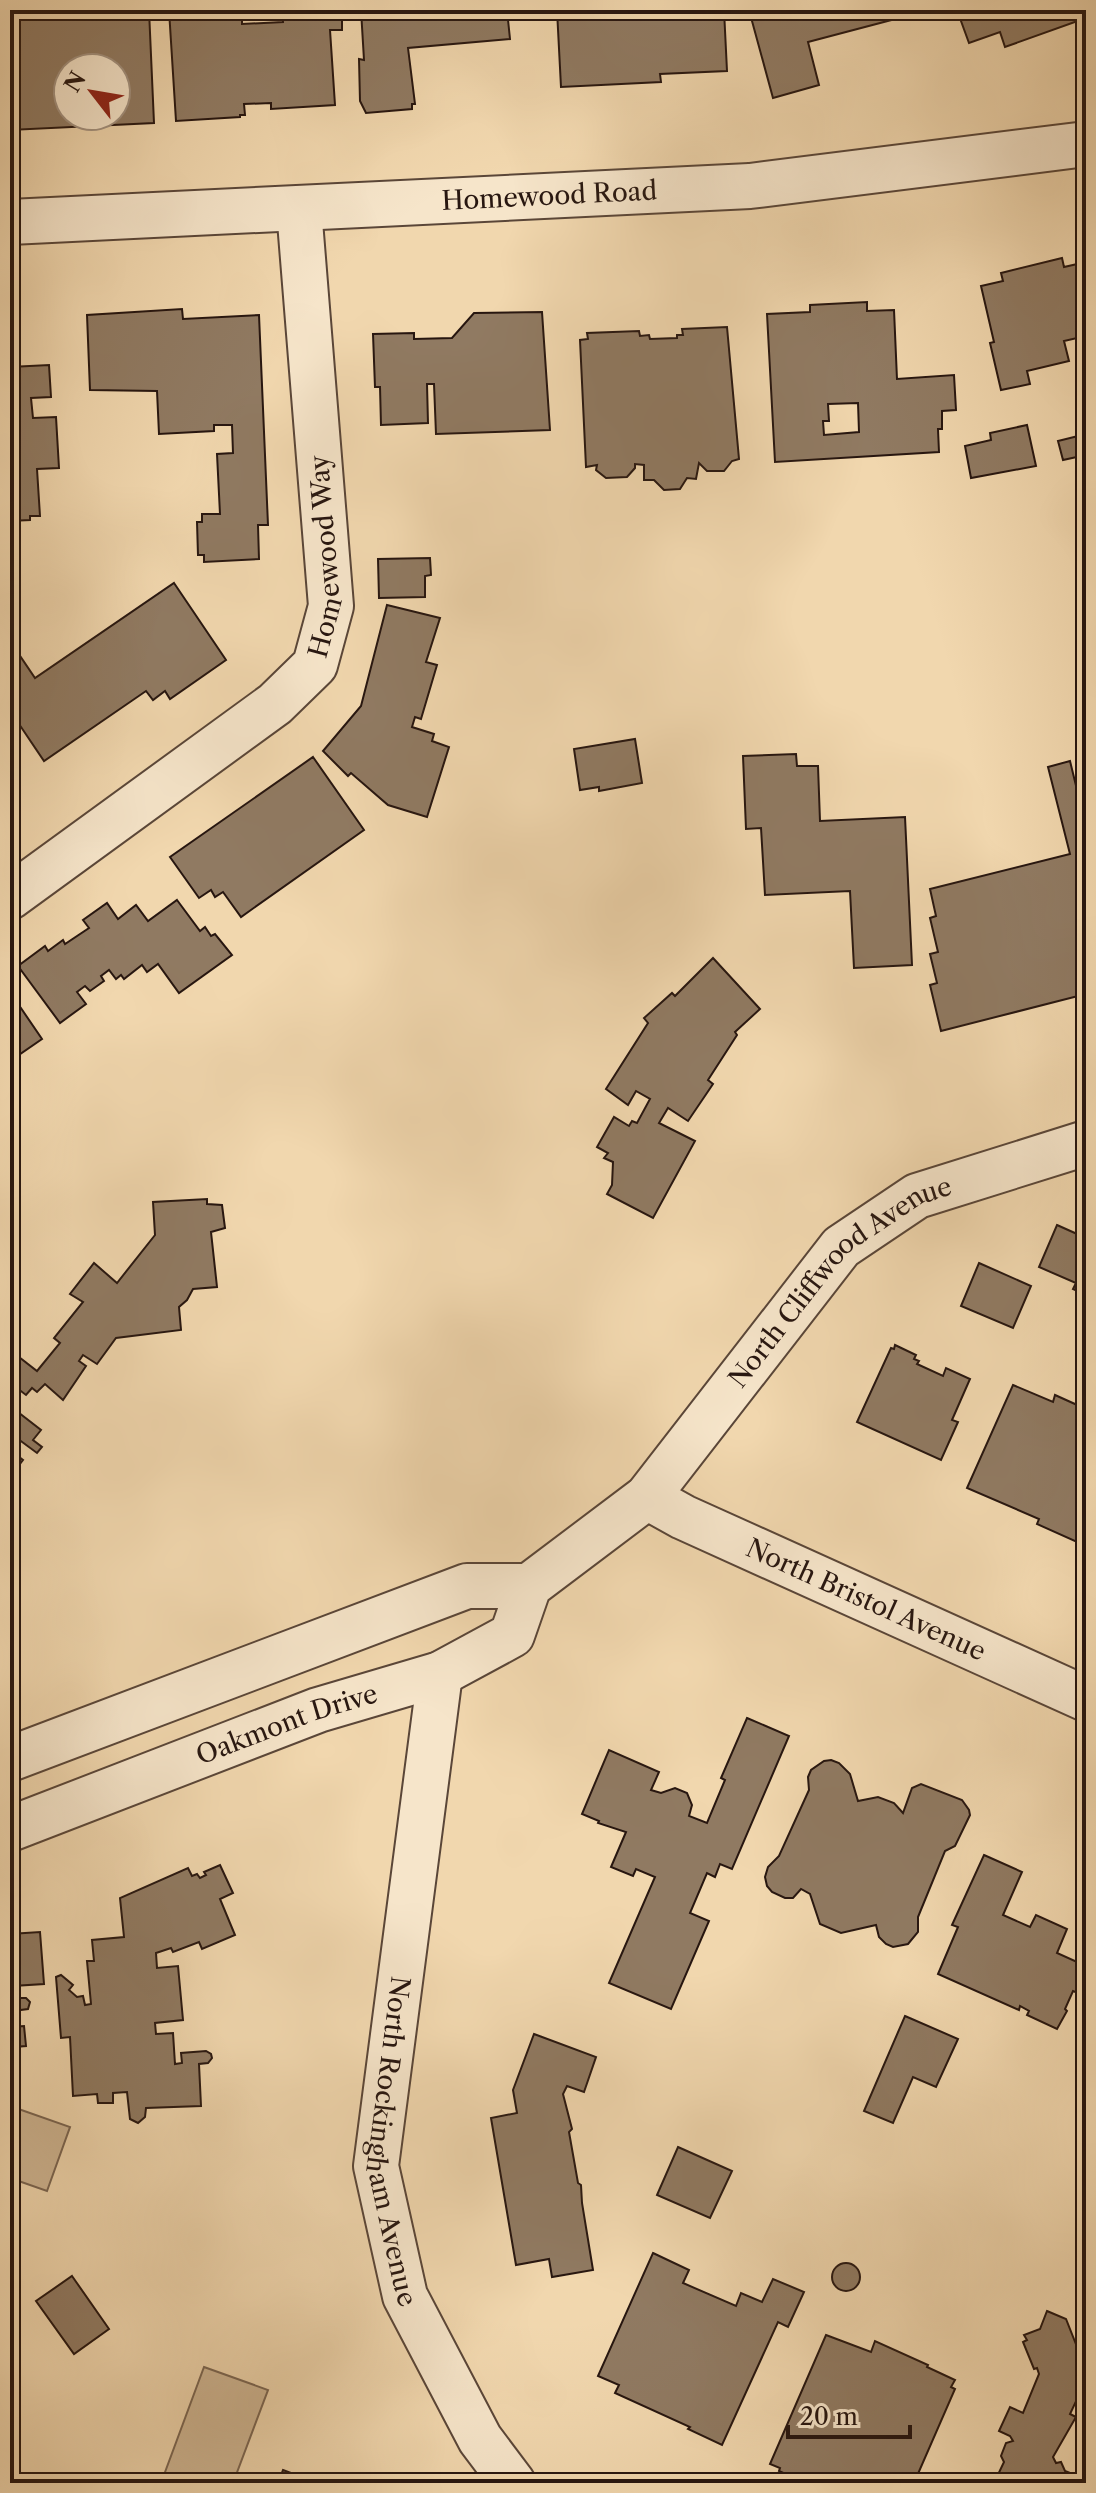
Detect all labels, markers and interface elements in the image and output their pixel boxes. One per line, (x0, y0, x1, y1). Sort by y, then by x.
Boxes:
north arrow (52, 52, 132, 132)
text: N (59, 67, 92, 97)
street label: Homewood Road (441, 175, 658, 217)
street label: Homewood Way (302, 453, 349, 661)
street label: North Cliffwood Avenue (722, 1170, 956, 1394)
street label: North Bristol Avenue (741, 1532, 991, 1668)
street label: Oakmont Drive (191, 1677, 381, 1772)
street label: North Rockingham Avenue (359, 1974, 424, 2312)
scale bar (788, 2389, 910, 2439)
text: 20 m (800, 2402, 858, 2431)

